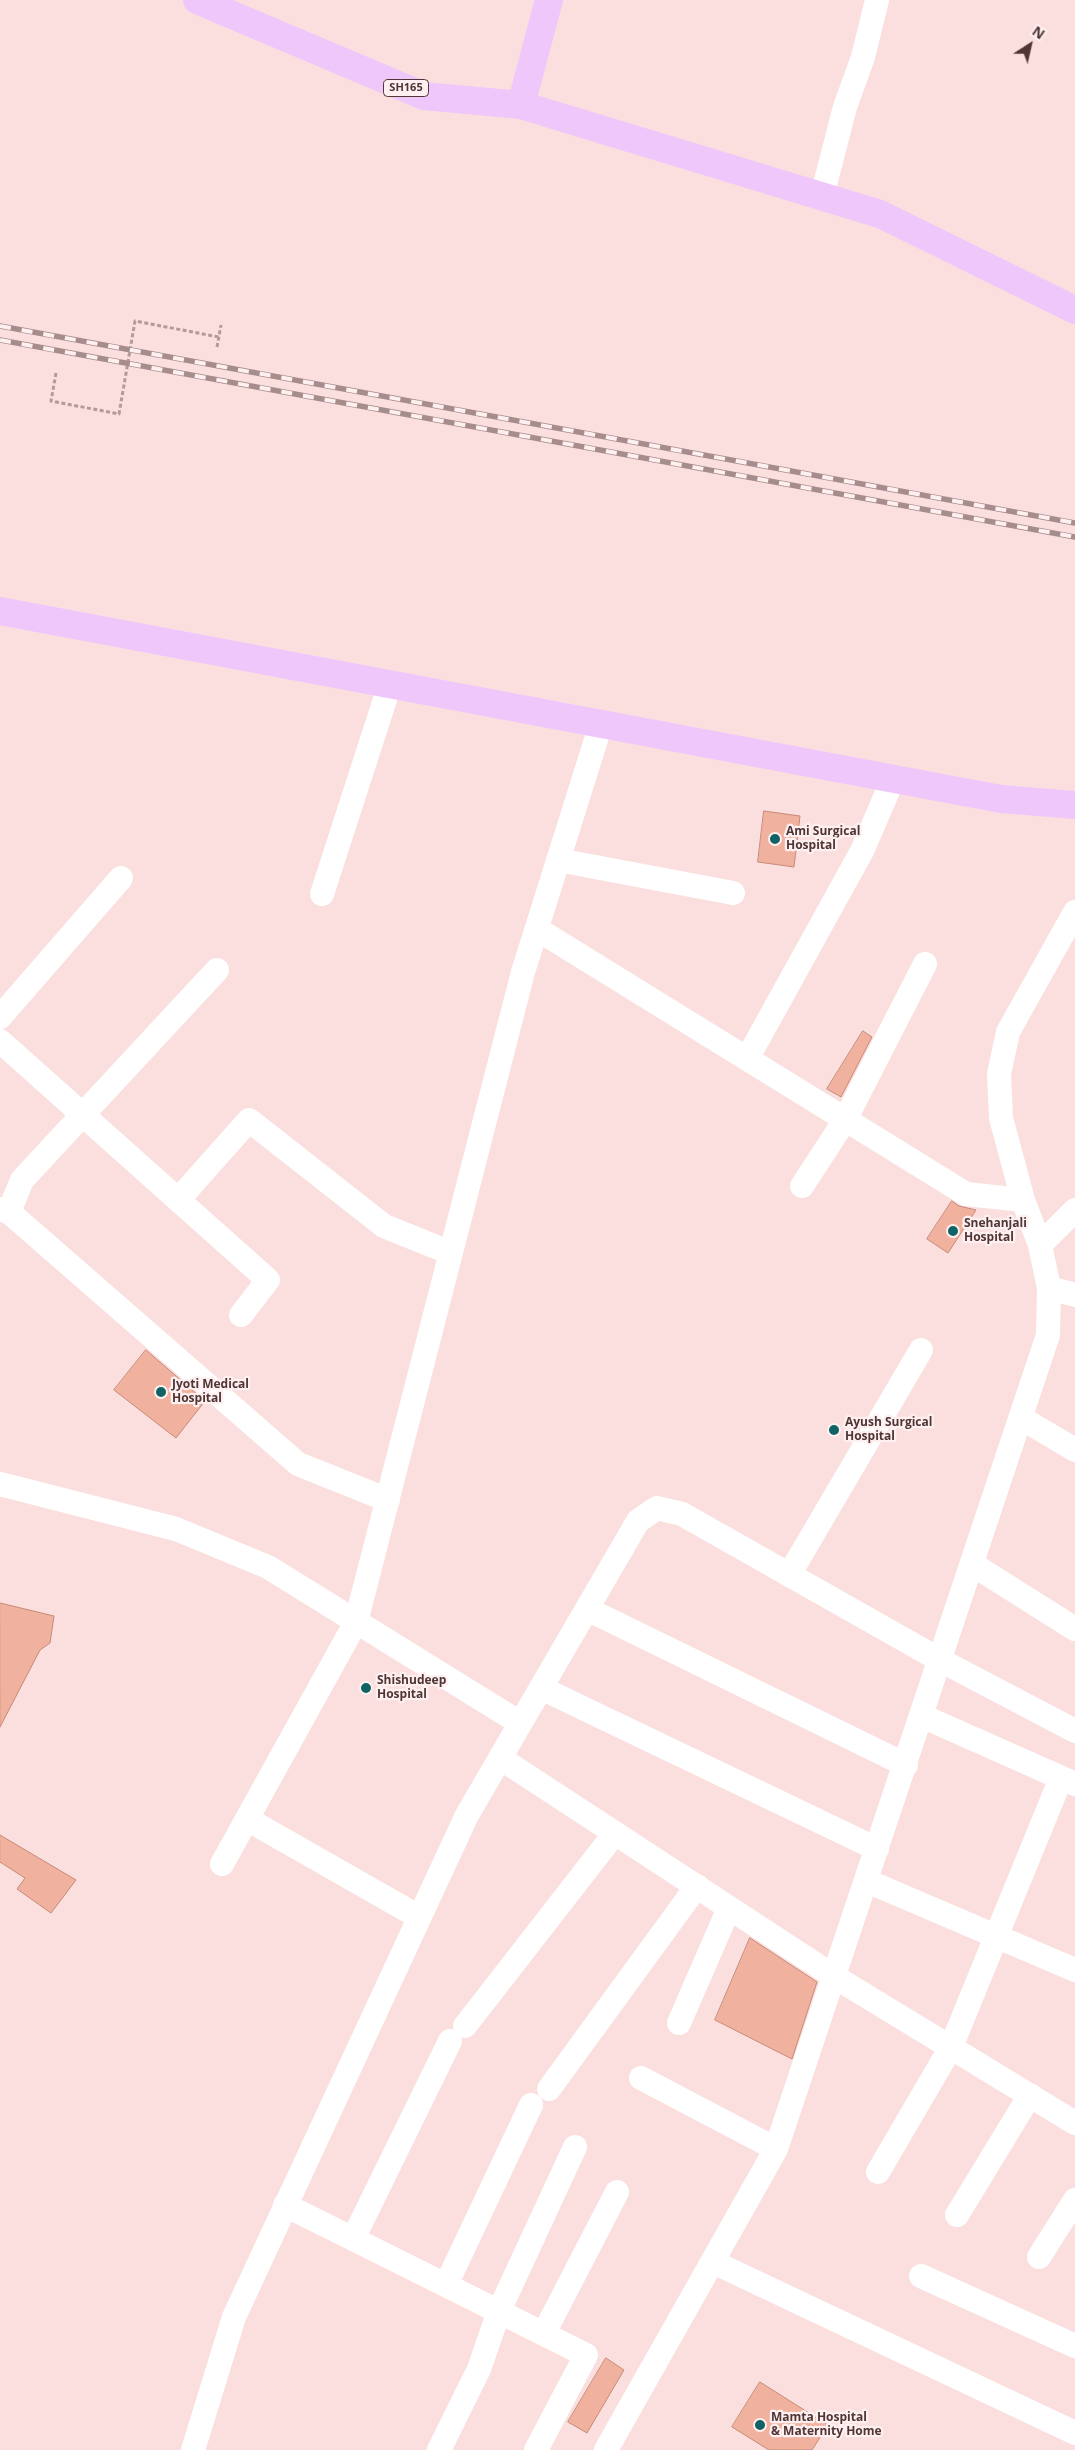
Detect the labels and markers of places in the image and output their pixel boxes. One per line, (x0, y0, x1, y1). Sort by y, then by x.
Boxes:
place label: Ami Surgical Hospital (786, 825, 860, 853)
marker: Ami Surgical Hospital (768, 832, 782, 846)
place label: Snehanjali Hospital (964, 1217, 1027, 1245)
marker: Snehanjali Hospital (946, 1224, 960, 1238)
place label: Jyoti Medical Hospital (172, 1378, 249, 1406)
marker: Jyoti Medical Hospital (154, 1385, 168, 1399)
place label: Ayush Surgical Hospital (845, 1416, 932, 1444)
marker: Ayush Surgical Hospital (827, 1423, 841, 1437)
place label: Shishudeep Hospital (377, 1674, 446, 1702)
marker: Shishudeep Hospital (359, 1681, 373, 1695)
place label: Mamta Hospital & Maternity Home (771, 2411, 882, 2439)
marker: Mamta Hospital & Maternity Home (753, 2418, 767, 2432)

